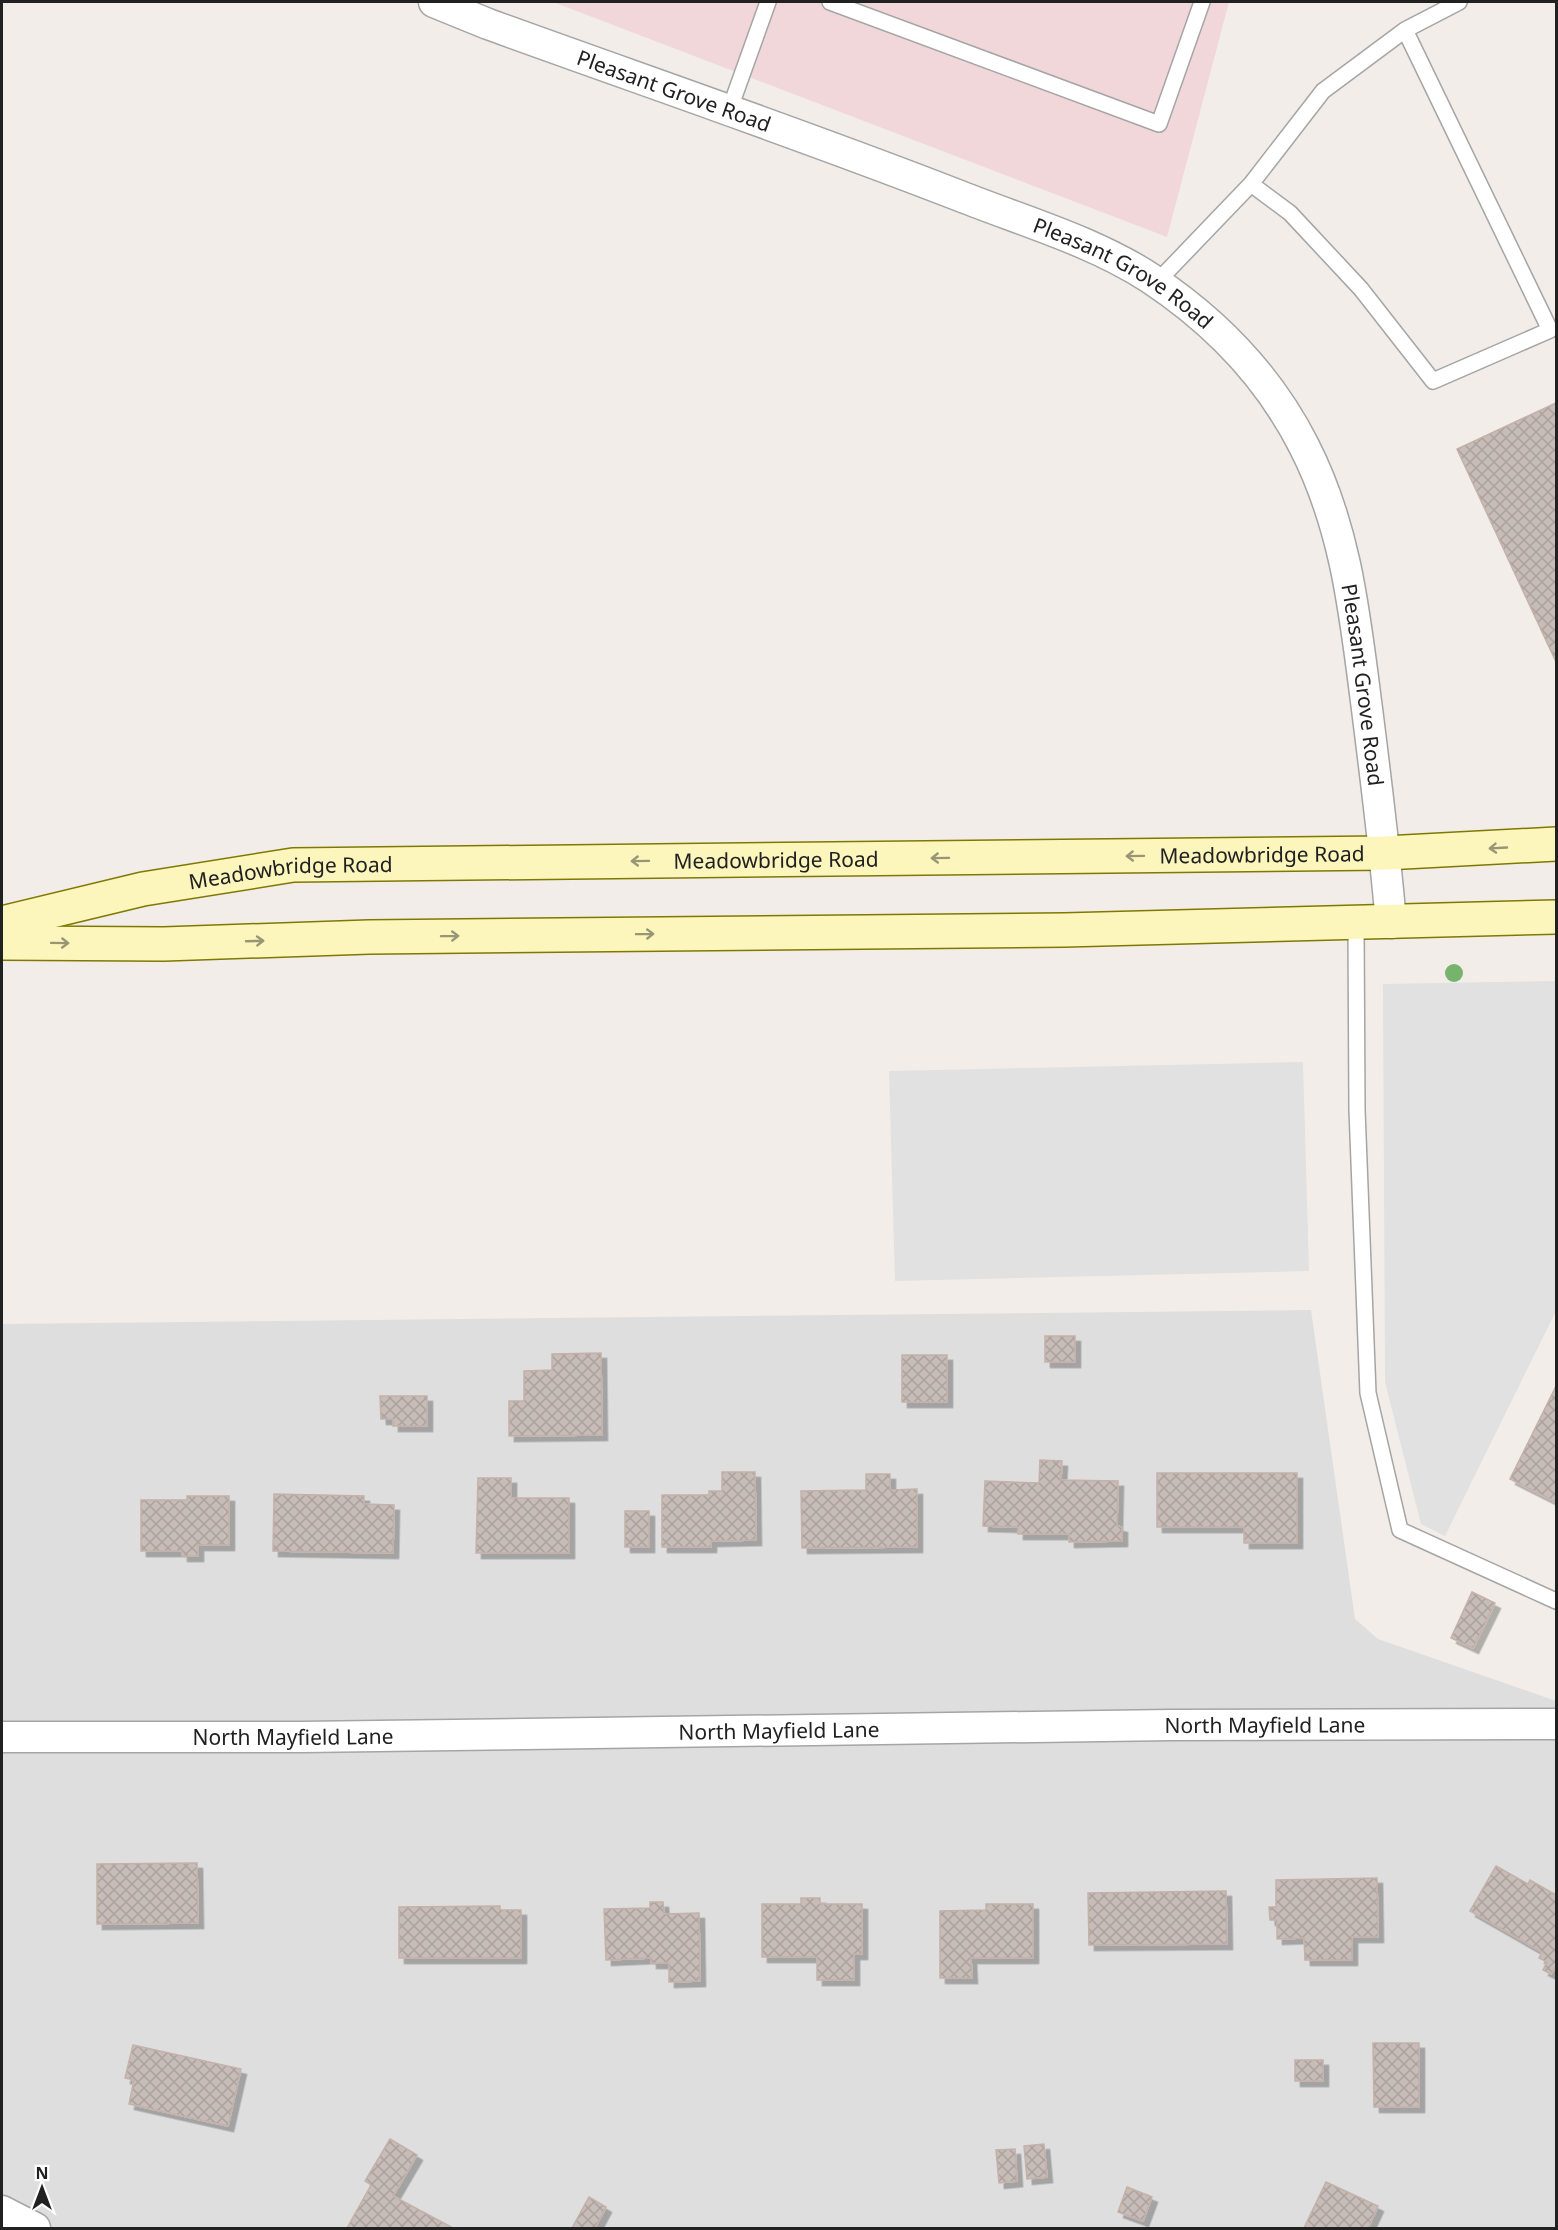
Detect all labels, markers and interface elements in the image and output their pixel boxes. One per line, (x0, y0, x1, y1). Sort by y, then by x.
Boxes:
street label: Pleasant Grove Road (573, 43, 775, 138)
street label: Pleasant Grove Road (1029, 211, 1219, 335)
street label: Pleasant Grove Road (1335, 581, 1391, 788)
street label: Meadowbridge Road (1159, 839, 1365, 869)
one-way arrow (1489, 842, 1509, 853)
street label: Meadowbridge Road (673, 845, 879, 875)
street label: Meadowbridge Road (187, 850, 393, 895)
one-way arrow (1126, 850, 1146, 862)
one-way arrow (931, 852, 951, 864)
one-way arrow (631, 855, 651, 867)
one-way arrow (634, 928, 654, 940)
one-way arrow (439, 930, 459, 942)
one-way arrow (244, 935, 264, 946)
one-way arrow (49, 937, 69, 949)
street label: North Mayfield Lane (1164, 1710, 1365, 1739)
street label: North Mayfield Lane (678, 1715, 880, 1746)
street label: North Mayfield Lane (193, 1722, 394, 1751)
north arrow (12, 2158, 72, 2218)
text: N (35, 2162, 49, 2184)

